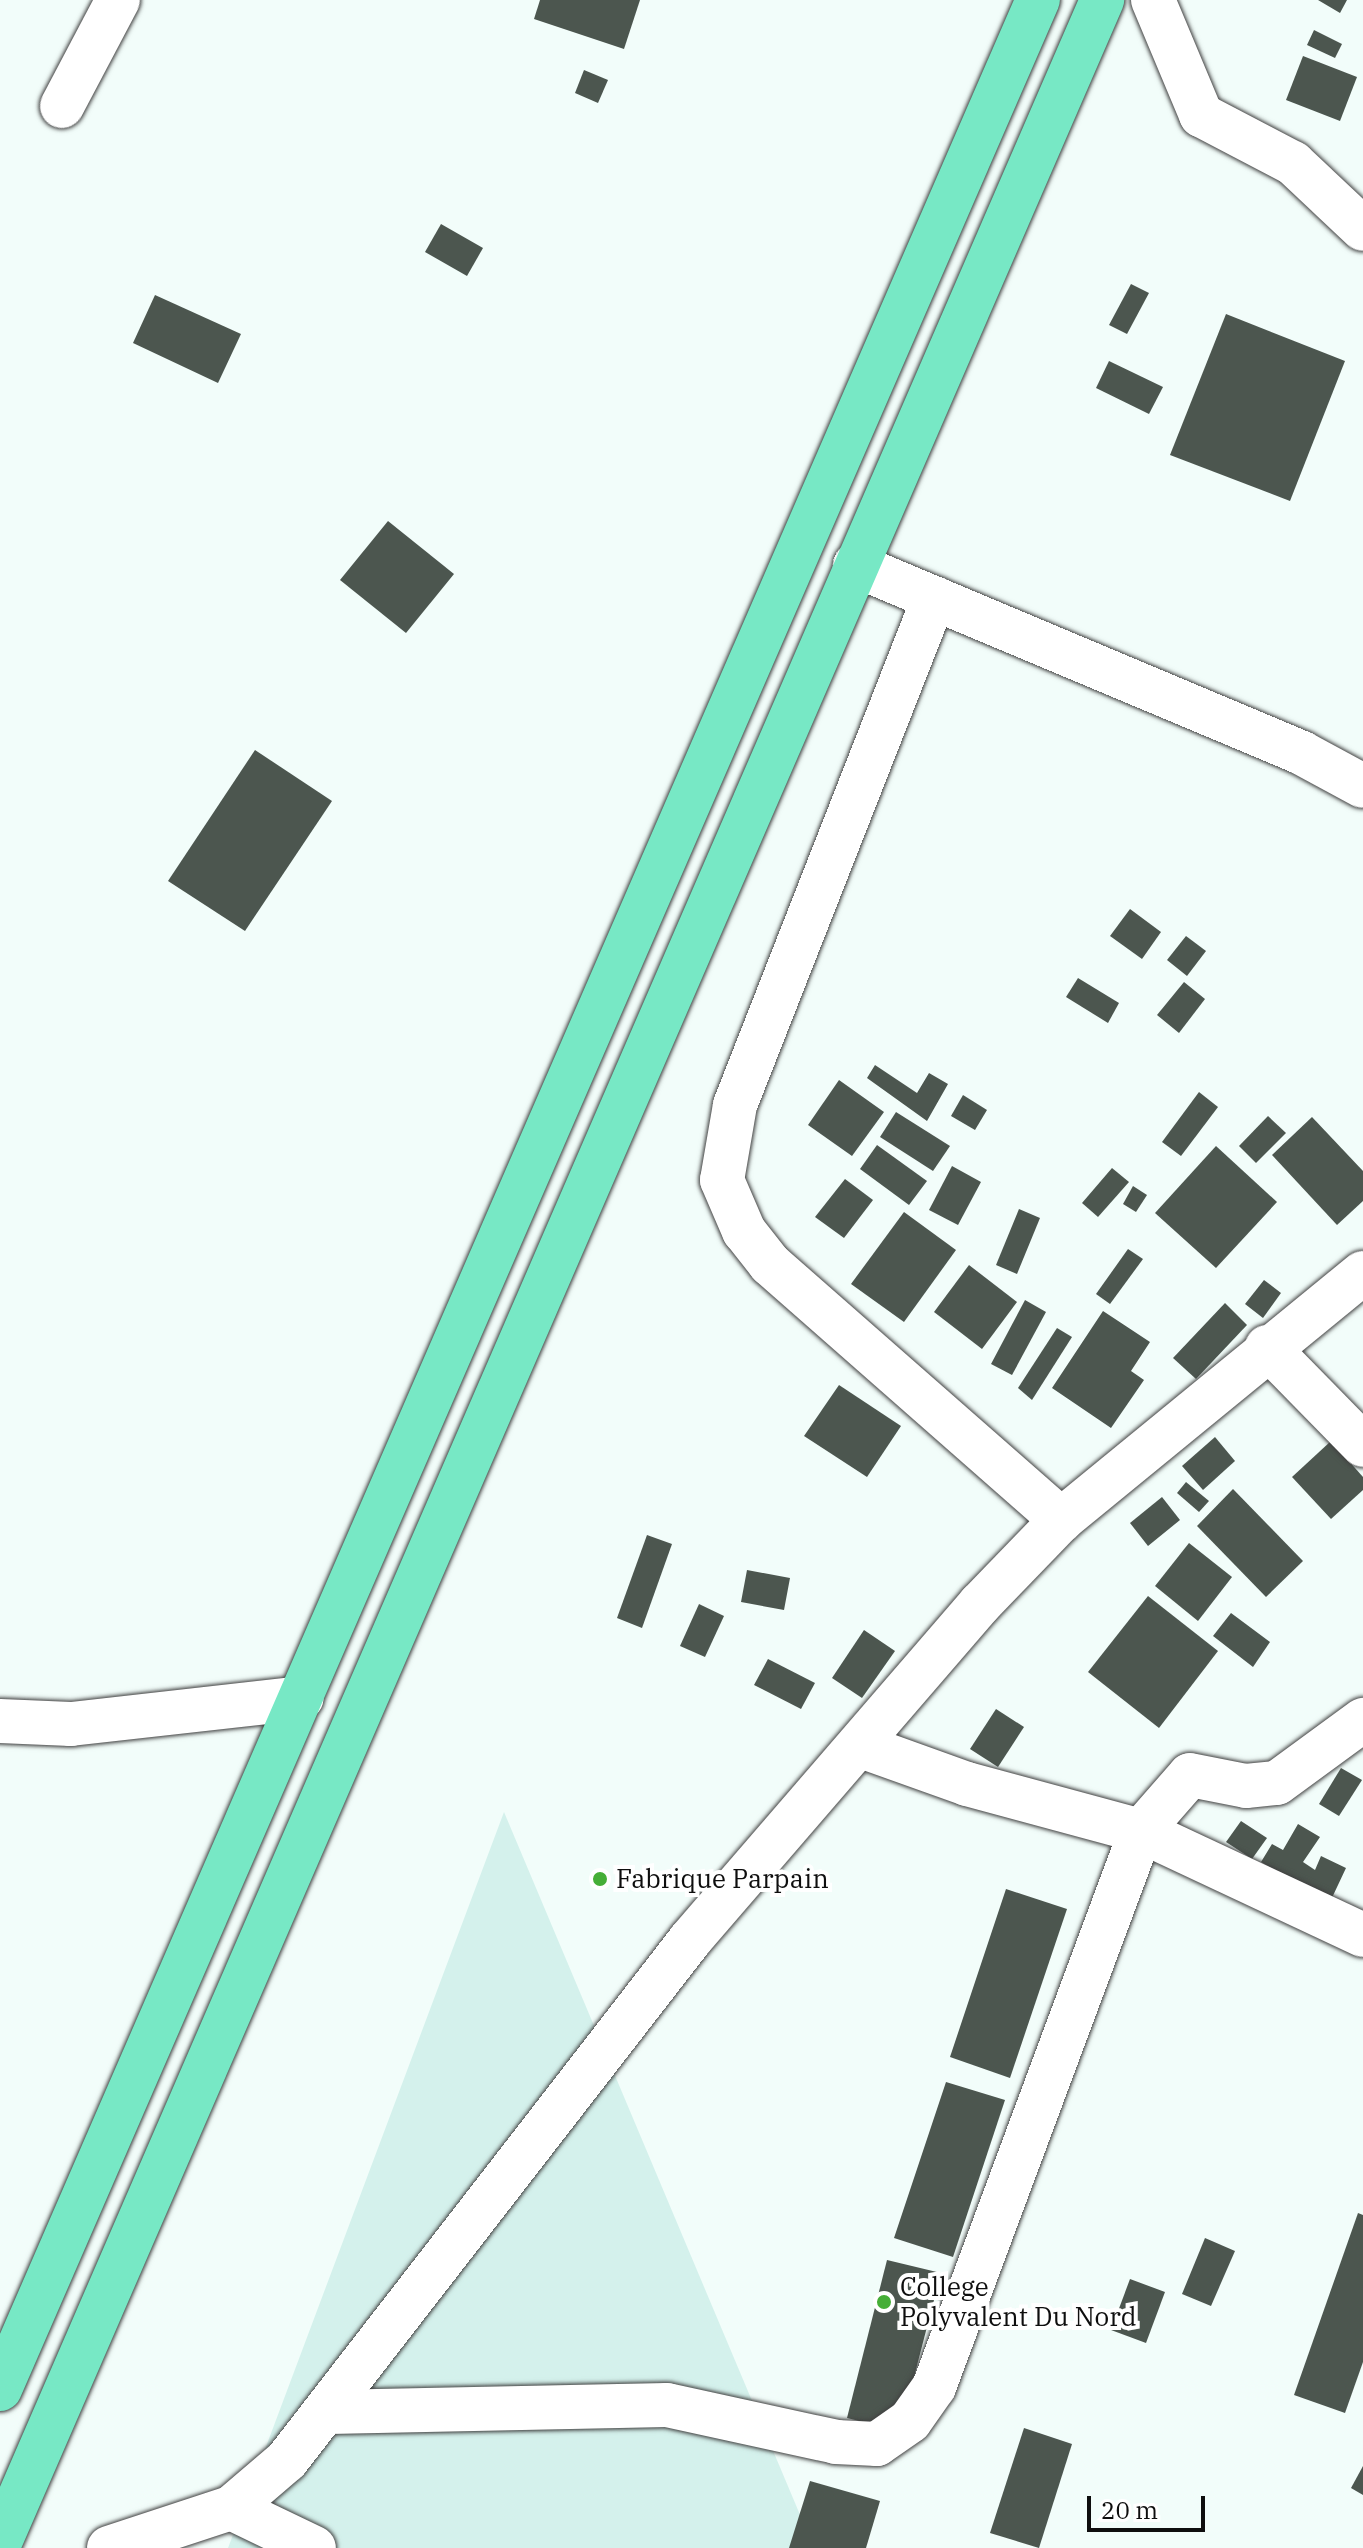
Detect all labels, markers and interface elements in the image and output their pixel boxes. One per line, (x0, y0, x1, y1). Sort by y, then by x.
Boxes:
place label: Fabrique Parpain (616, 1863, 829, 1895)
marker: Fabrique Parpain (591, 1870, 609, 1888)
place label: College Polyvalent Du Nord (900, 2271, 1137, 2332)
marker: College Polyvalent Du Nord (875, 2293, 893, 2311)
scale bar (1091, 2480, 1209, 2530)
text: 20 m (1101, 2494, 1158, 2526)

